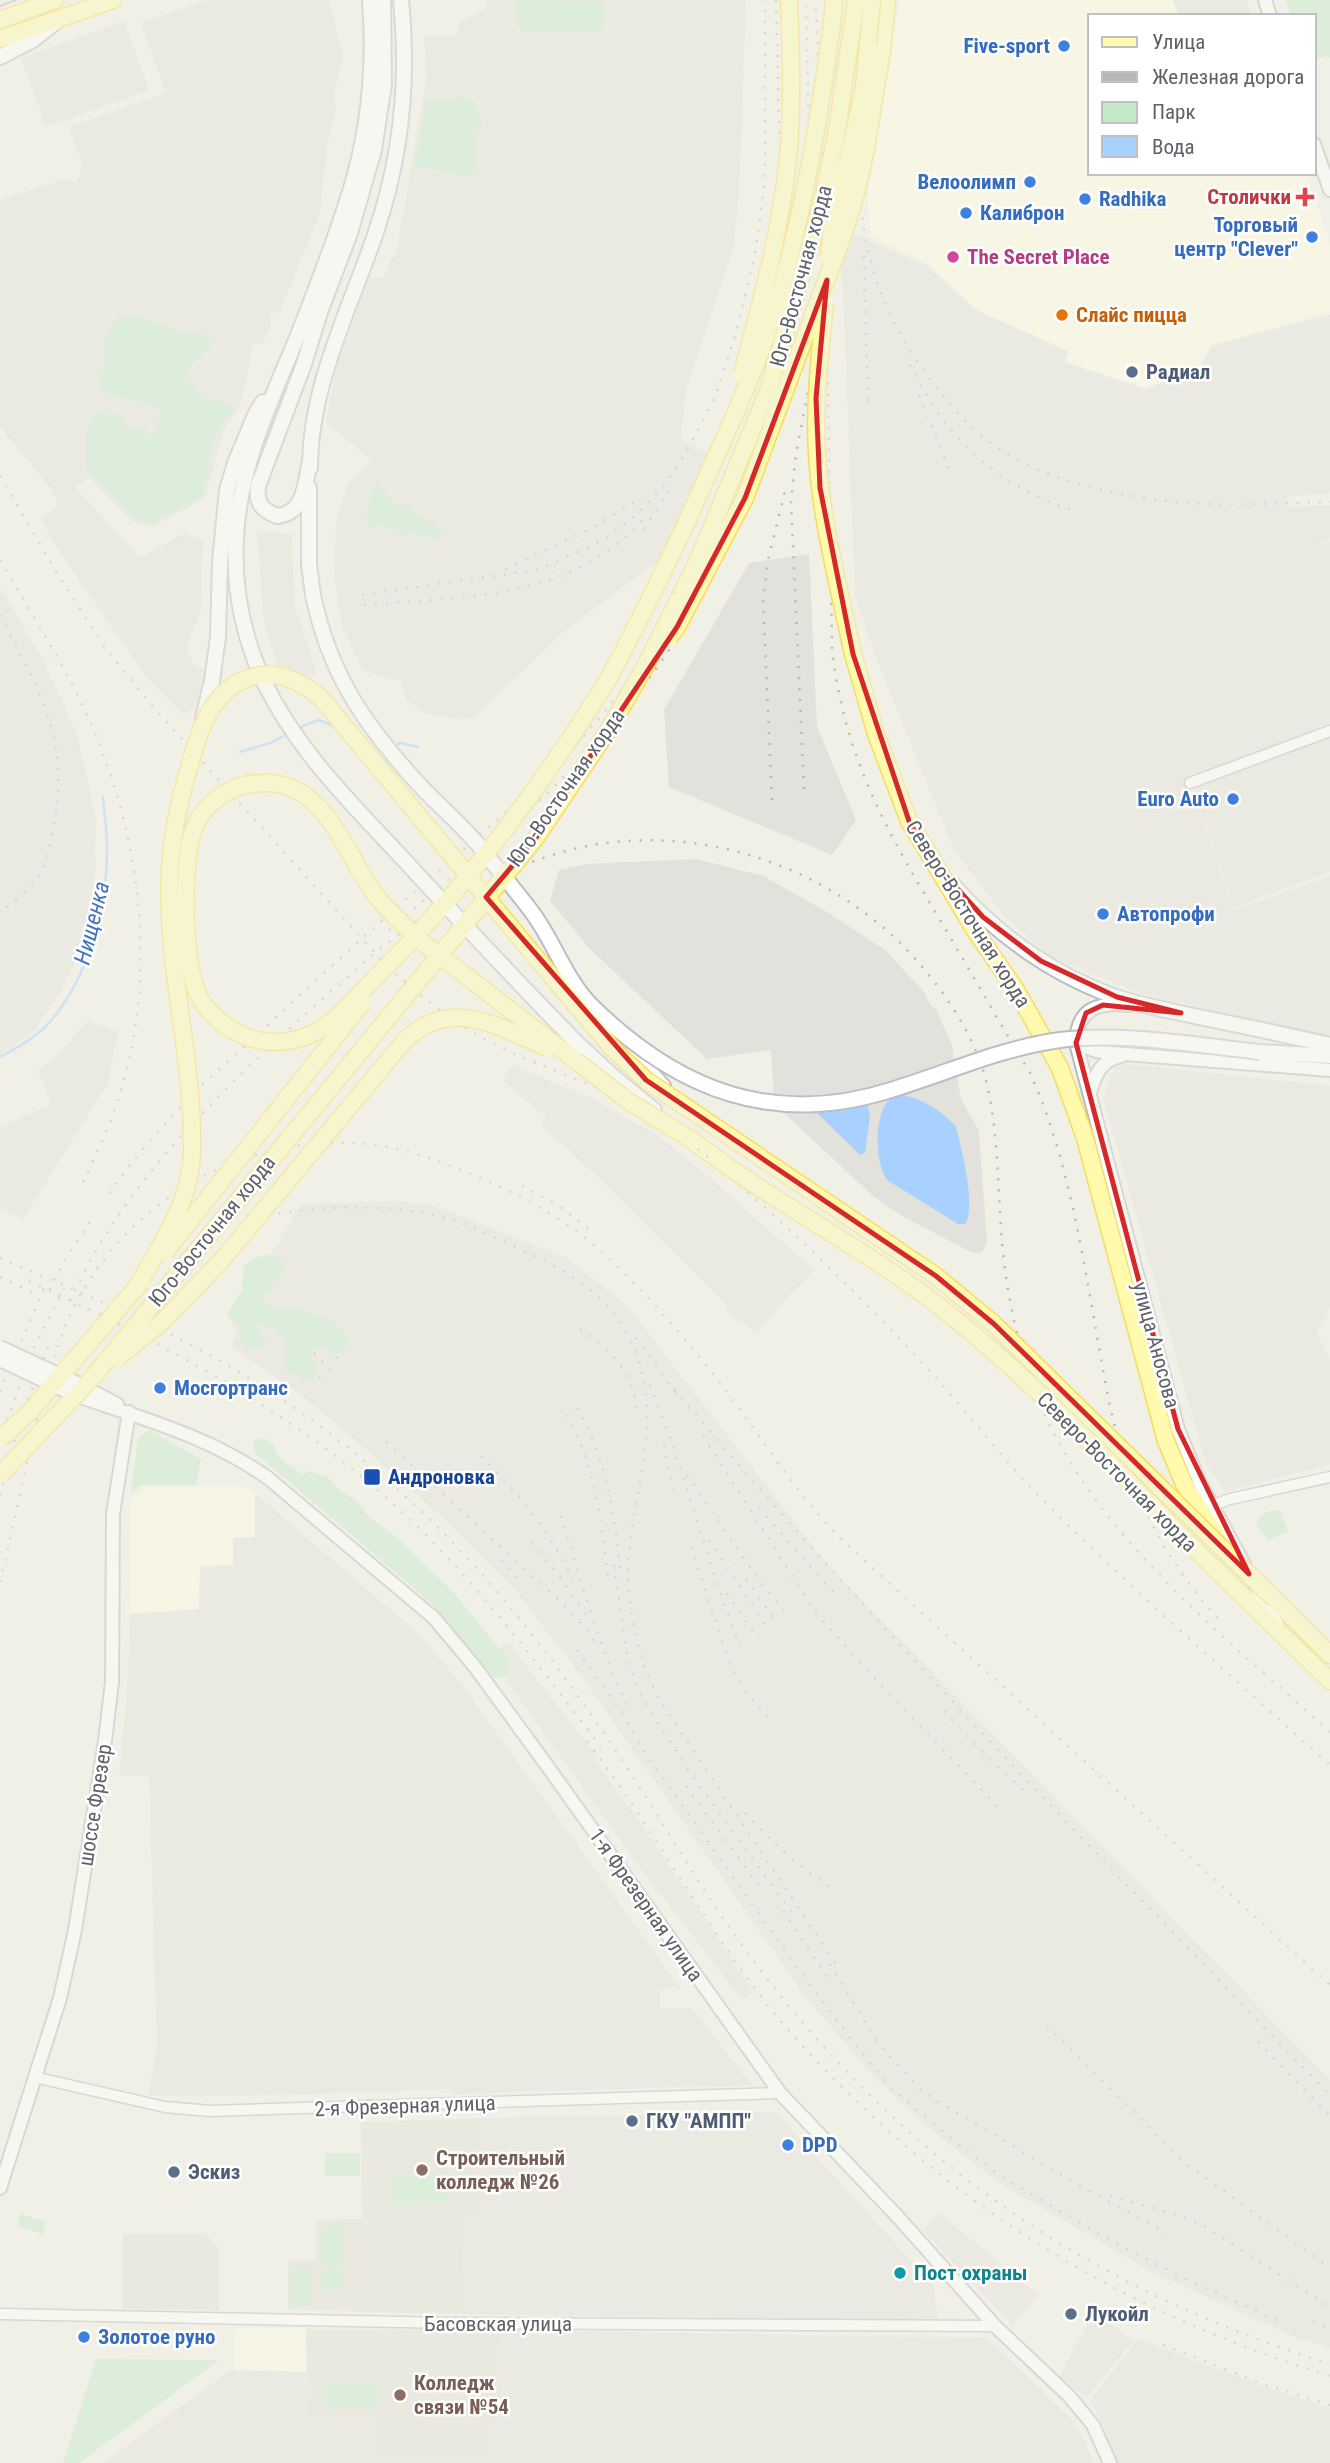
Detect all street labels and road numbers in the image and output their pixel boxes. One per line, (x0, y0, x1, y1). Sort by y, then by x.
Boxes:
street label: Юго-Восточная хорда (765, 183, 837, 369)
street label: Юго-Восточная хорда (503, 705, 629, 871)
street label: Северо-Восточная хорда (901, 816, 1035, 1012)
street label: Юго-Восточная хорда (144, 1151, 280, 1311)
street label: улица Аносова (1128, 1279, 1184, 1411)
street label: Северо-Восточная хорда (1032, 1387, 1202, 1557)
street label: шоссе Фрезер (73, 1742, 117, 1868)
street label: 1-я Фрезерная улица (584, 1824, 708, 1986)
street label: 2-я Фрезерная улица (314, 2091, 496, 2121)
street label: Басовская улица (424, 2312, 572, 2336)

